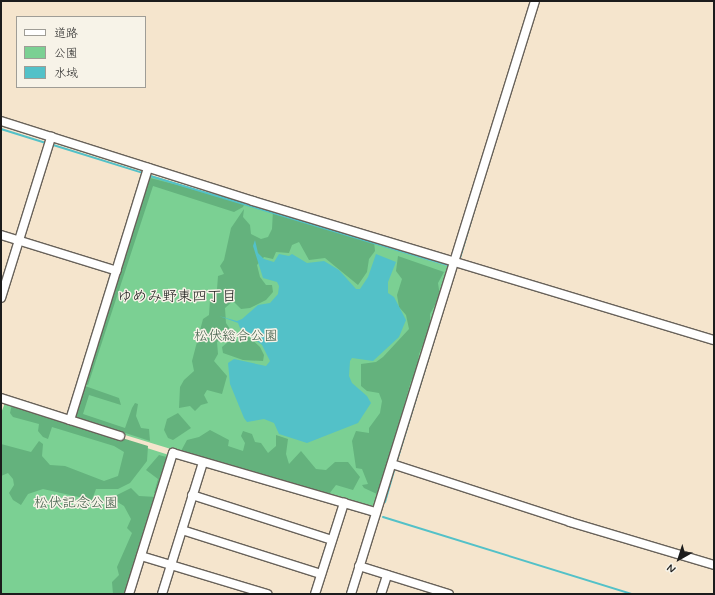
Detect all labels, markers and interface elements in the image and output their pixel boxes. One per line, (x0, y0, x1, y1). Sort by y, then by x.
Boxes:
legend (16, 16, 146, 88)
text: 道路 (54, 26, 78, 42)
text: 公園 (54, 46, 78, 62)
text: 水域 (54, 66, 78, 82)
district label: ゆめみ野東四丁目 (117, 289, 237, 307)
park label: 松伏総合公園 (194, 328, 278, 344)
park label: 松伏記念公園 (34, 495, 118, 511)
north arrow (659, 539, 699, 579)
text: N (664, 561, 679, 576)

